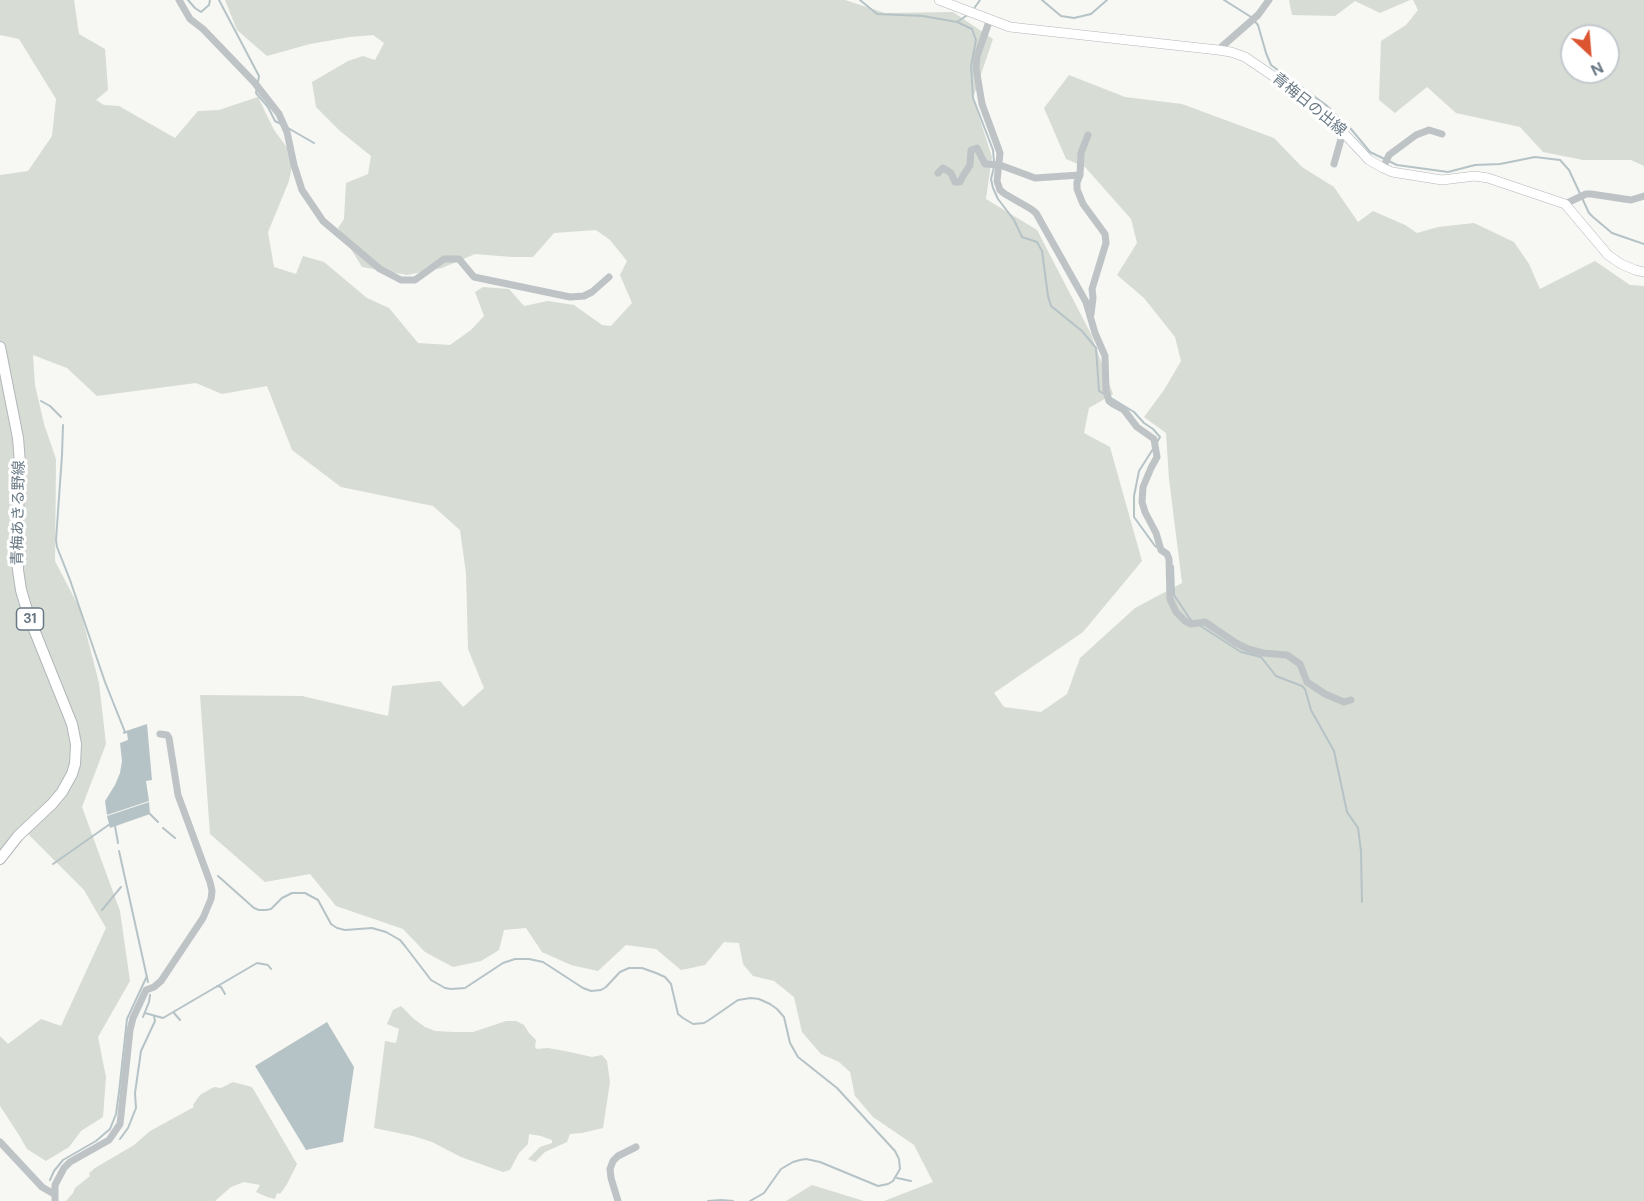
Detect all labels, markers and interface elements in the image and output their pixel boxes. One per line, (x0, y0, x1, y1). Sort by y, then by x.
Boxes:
north arrow (1560, 24, 1620, 84)
text: N (1587, 57, 1607, 81)
street label: 青梅日の出線 (1268, 70, 1350, 140)
street label: 青梅あきる野線 (9, 460, 29, 566)
road number: 31 (16, 608, 44, 630)

